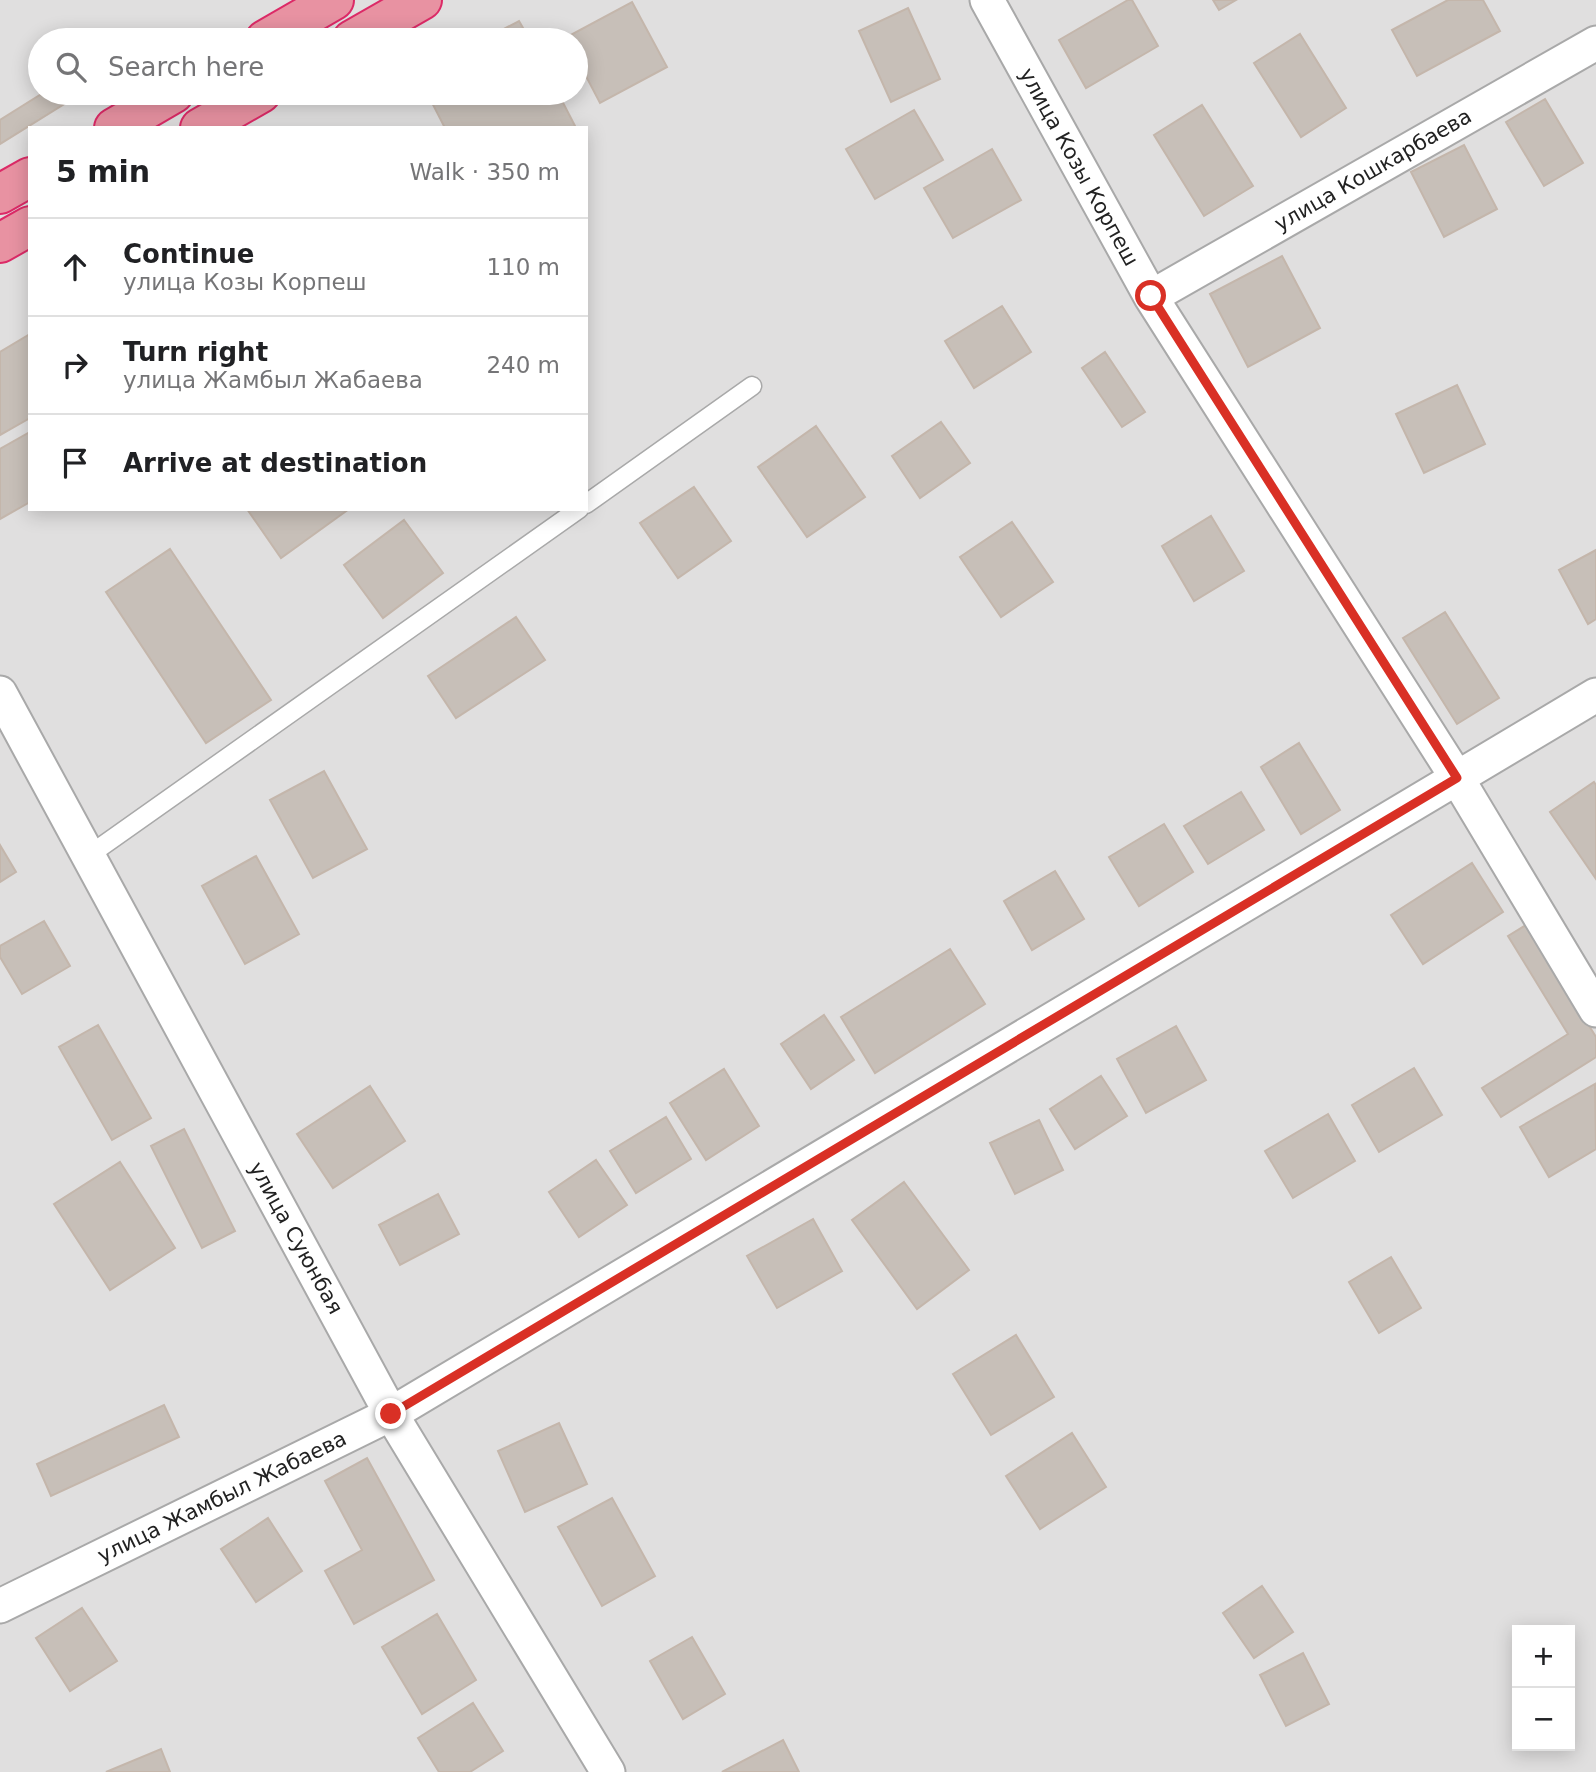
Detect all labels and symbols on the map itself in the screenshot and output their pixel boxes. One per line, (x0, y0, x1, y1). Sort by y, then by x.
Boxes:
street label: улица Козы Корпеш (1015, 64, 1143, 270)
street label: улица Кошкарбаева (1270, 104, 1476, 236)
route start (1135, 280, 1166, 311)
street label: улица Суюнбая (244, 1158, 348, 1318)
route end (375, 1398, 406, 1429)
street label: улица Жамбыл Жабаева (94, 1426, 350, 1568)

